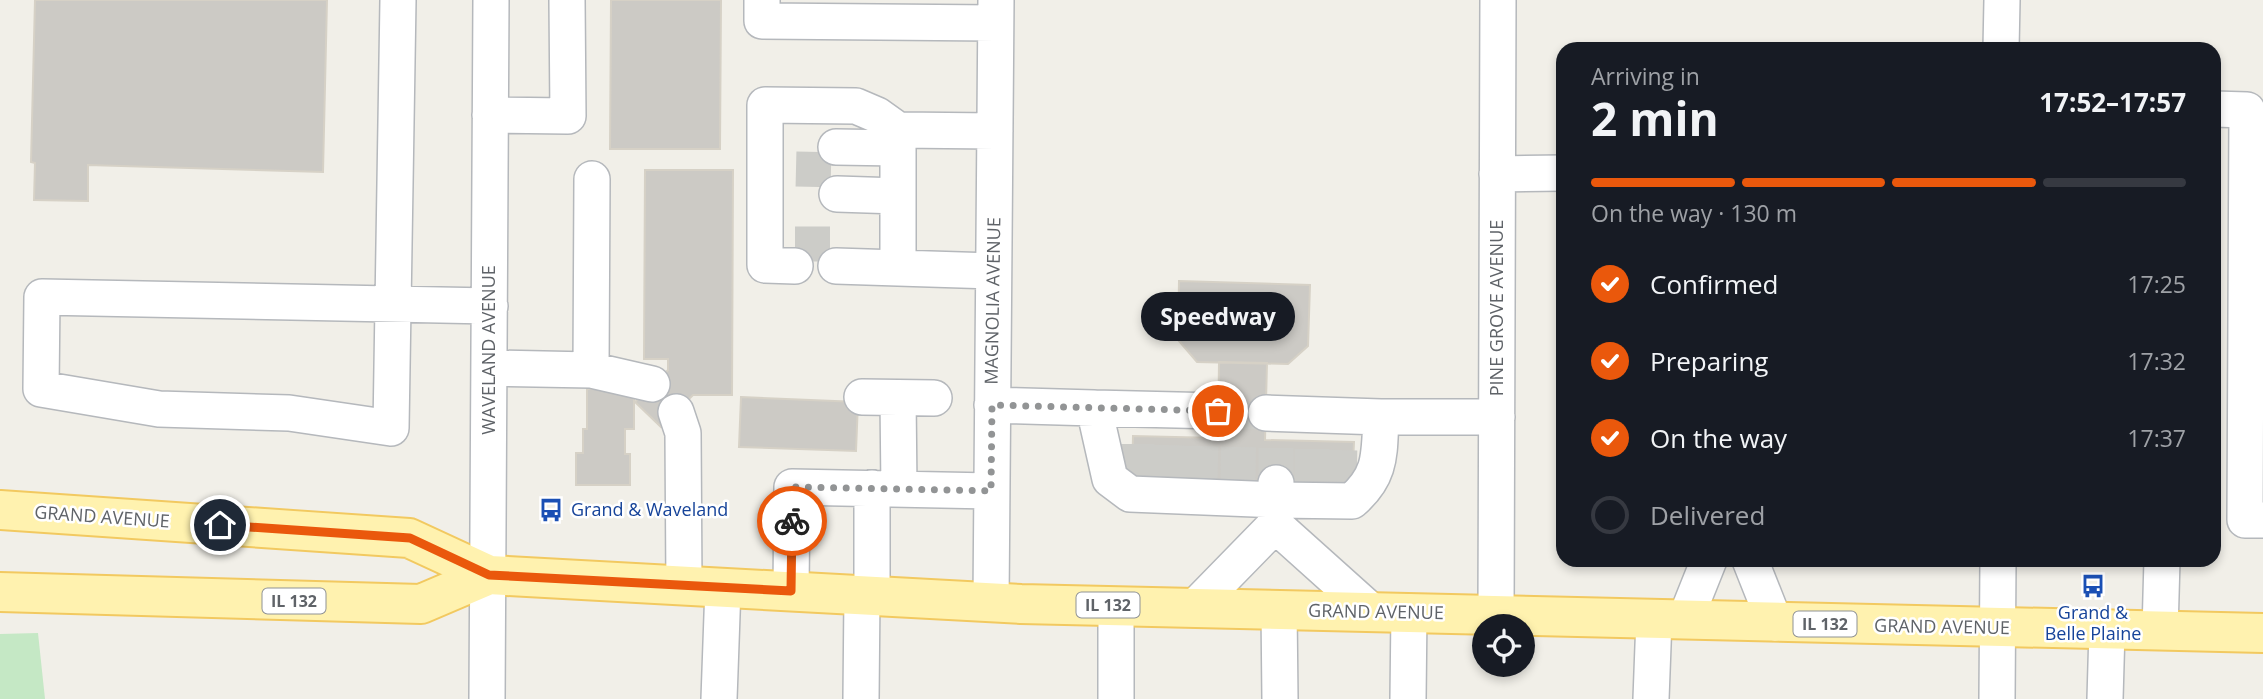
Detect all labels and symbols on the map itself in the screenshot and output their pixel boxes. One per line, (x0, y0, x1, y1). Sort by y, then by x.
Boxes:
street label: MAGNOLIA AVENUE (979, 217, 1005, 385)
street label: PINE GROVE AVENUE (1484, 220, 1508, 396)
street label: WAVELAND AVENUE (476, 265, 500, 435)
callout: Speedway (1141, 292, 1295, 341)
pin (1188, 381, 1248, 441)
courier (757, 486, 827, 556)
pin (190, 495, 250, 555)
bus stop icon: Grand & Waveland (537, 496, 565, 524)
place label: Grand & Waveland (571, 497, 728, 521)
street label: GRAND AVENUE (34, 499, 171, 533)
bus stop icon: Grand & Belle Plaine (2079, 572, 2107, 600)
road number: IL 132 (262, 588, 326, 614)
road number: IL 132 (1076, 592, 1140, 618)
street label: GRAND AVENUE (1308, 598, 1444, 624)
place label: Grand & Belle Plaine (2045, 600, 2141, 645)
road number: IL 132 (1794, 611, 1856, 636)
street label: GRAND AVENUE (1874, 613, 2010, 639)

